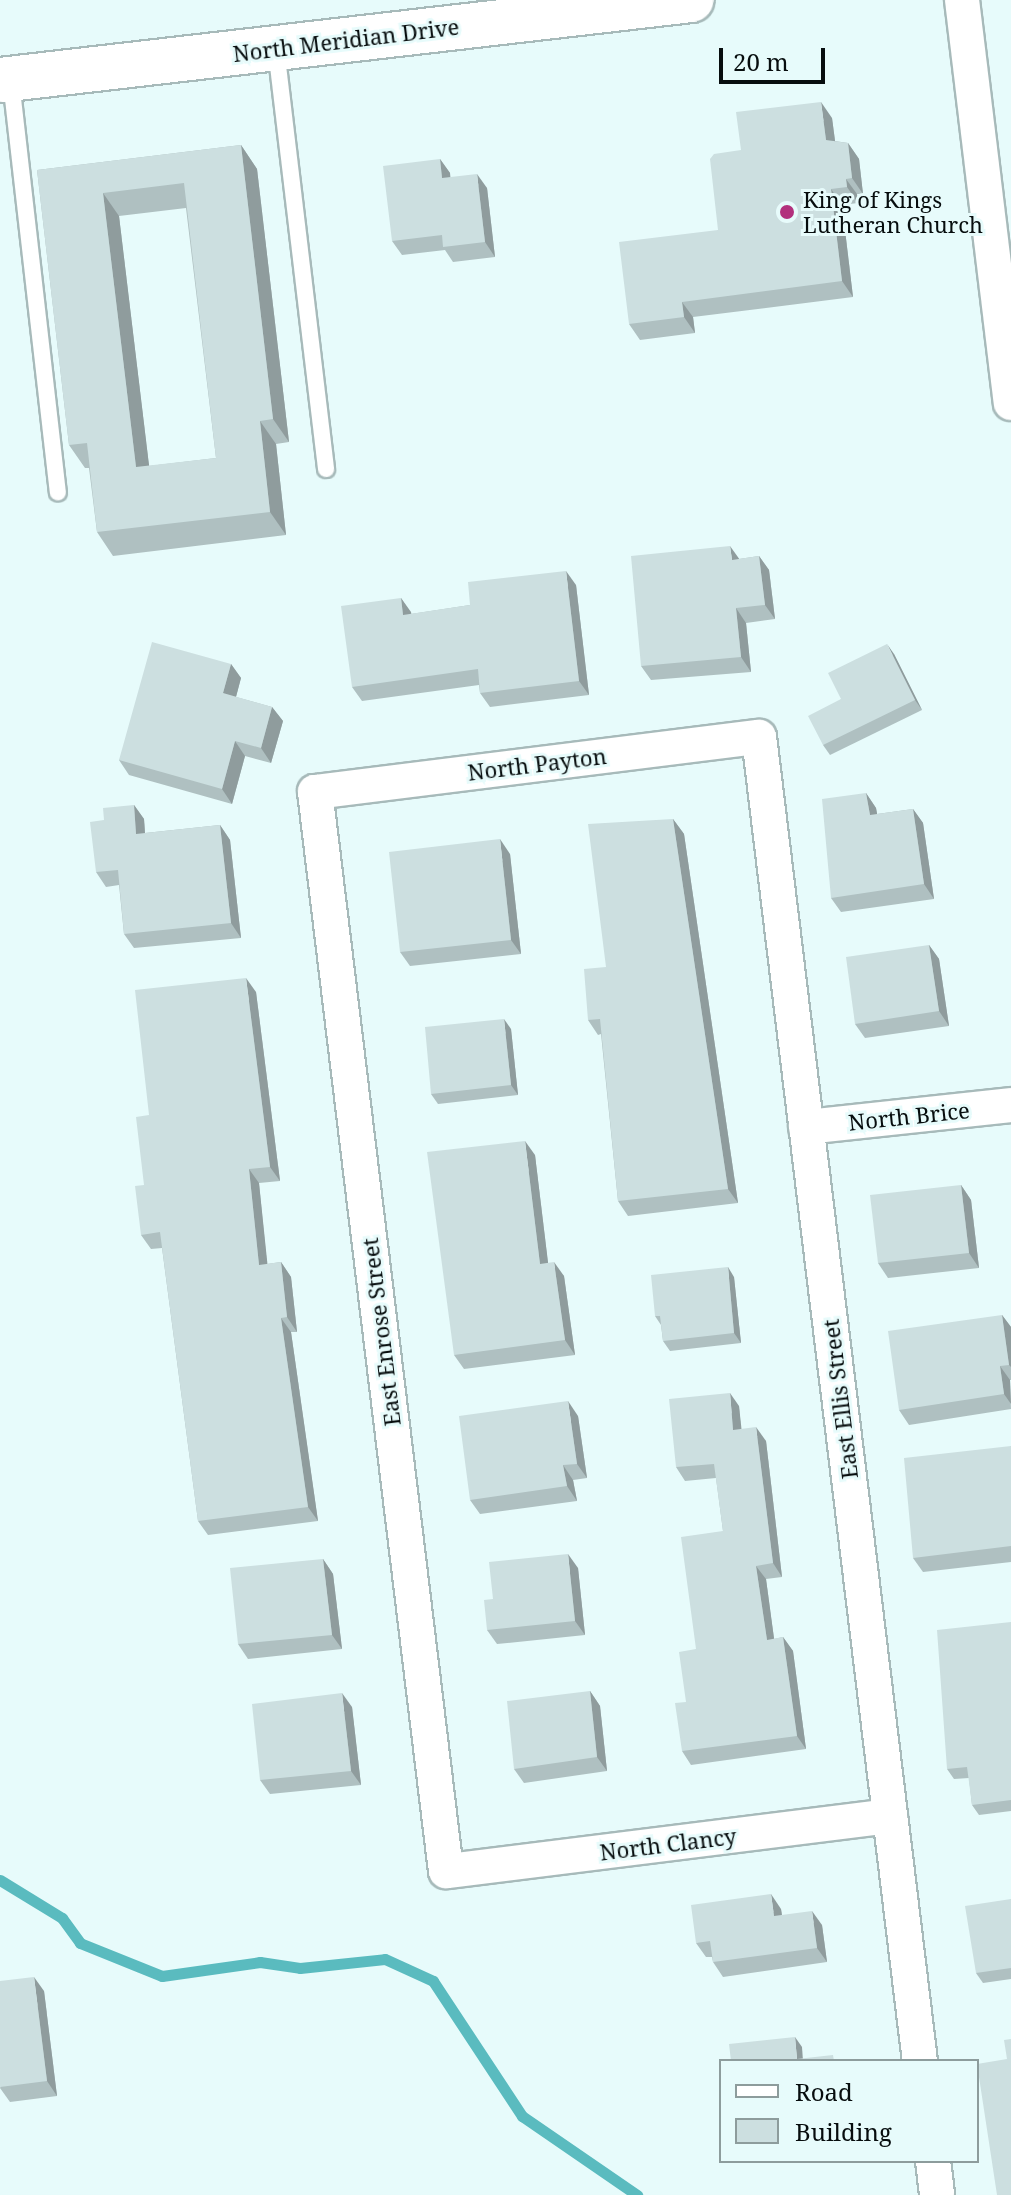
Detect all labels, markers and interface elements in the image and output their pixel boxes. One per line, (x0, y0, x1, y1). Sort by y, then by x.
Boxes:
street label: North Meridian Drive (231, 13, 461, 67)
scale bar (723, 32, 829, 82)
text: 20 m (733, 45, 789, 78)
place label: King of Kings Lutheran Church (803, 186, 983, 238)
marker: King of Kings Lutheran Church (778, 203, 796, 221)
street label: North Payton (466, 742, 608, 786)
street label: North Brice (847, 1097, 971, 1135)
street label: East Enrose Street (356, 1236, 406, 1428)
street label: East Ellis Street (817, 1318, 863, 1480)
street label: North Clancy (598, 1823, 738, 1865)
legend (719, 2059, 979, 2163)
text: Road (795, 2075, 853, 2108)
text: Building (795, 2115, 892, 2148)

